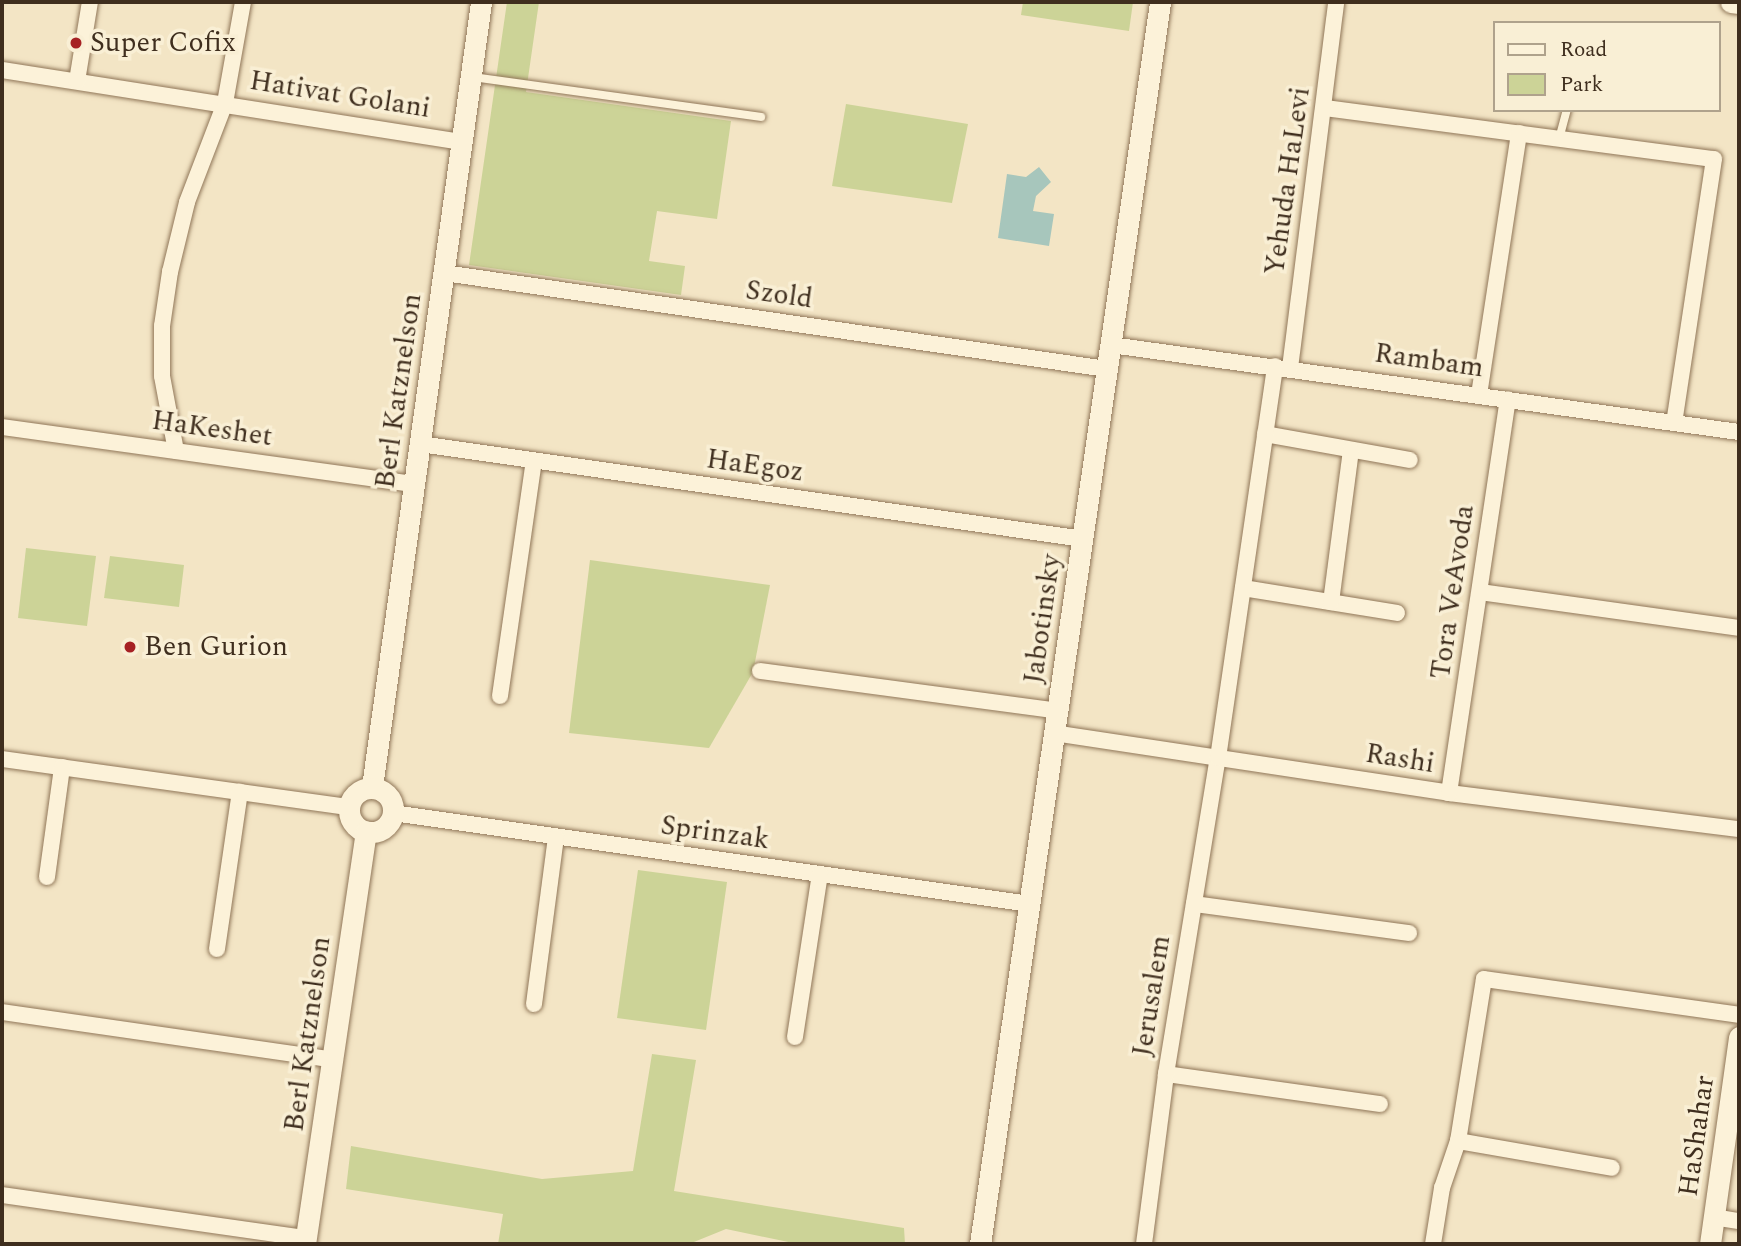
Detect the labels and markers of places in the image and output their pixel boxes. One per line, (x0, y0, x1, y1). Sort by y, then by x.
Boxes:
place label: Super Cofix (90, 26, 236, 60)
marker: Super Cofix (68, 35, 84, 51)
place label: Ben Gurion (144, 630, 288, 664)
marker: Ben Gurion (122, 639, 138, 655)

